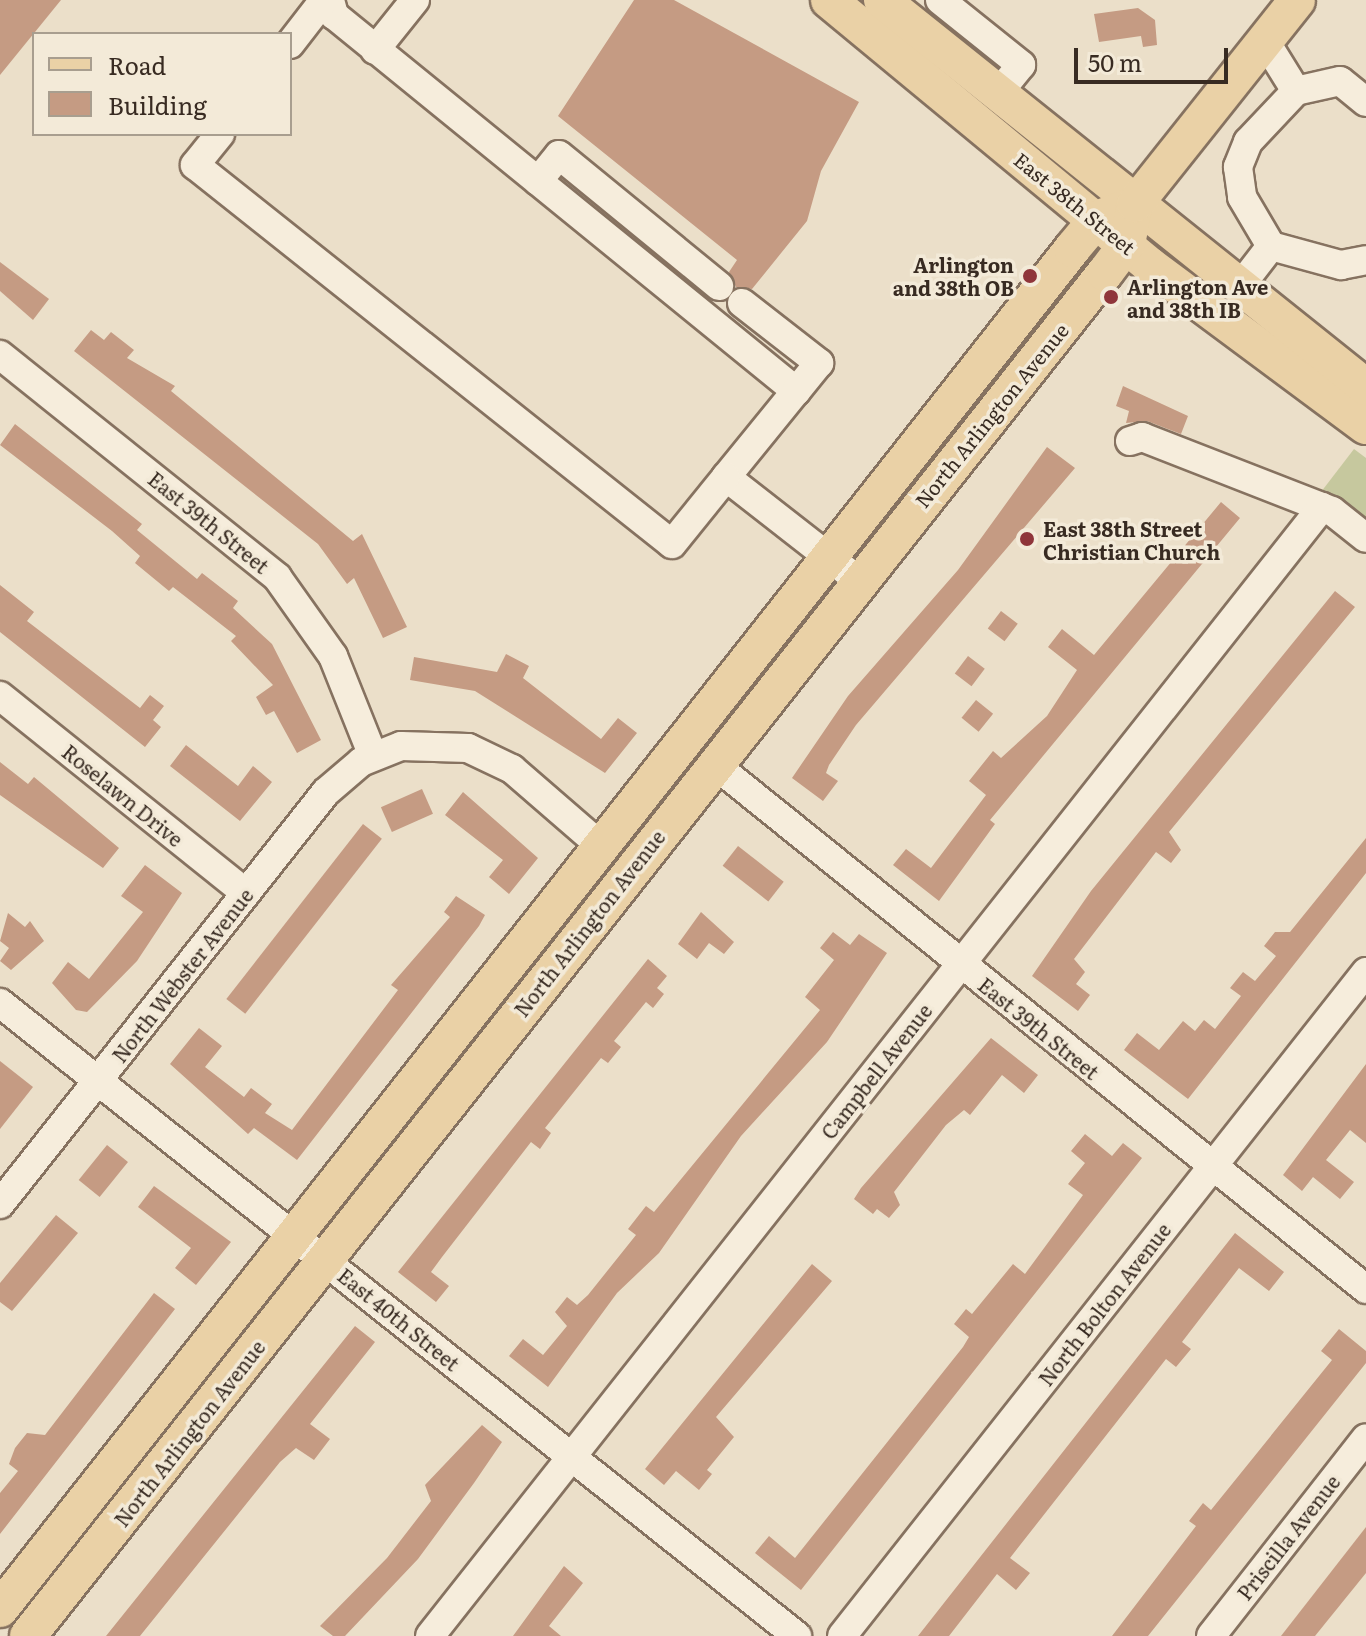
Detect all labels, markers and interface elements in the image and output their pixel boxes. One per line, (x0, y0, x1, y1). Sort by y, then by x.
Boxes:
legend (32, 32, 292, 136)
scale bar (1078, 32, 1232, 82)
text: 50 m (1088, 44, 1142, 79)
text: Road (108, 47, 166, 82)
text: Building (108, 87, 207, 122)
street label: East 38th Street (1010, 147, 1140, 259)
place label: Arlington and 38th OB (893, 252, 1014, 299)
marker: Arlington and 38th OB (1021, 267, 1039, 285)
place label: Arlington Ave and 38th IB (1127, 274, 1268, 321)
marker: Arlington Ave and 38th IB (1102, 288, 1120, 306)
street label: North Arlington Avenue (909, 318, 1073, 512)
street label: East 39th Street (144, 466, 274, 578)
place label: East 38th Street Christian Church (1043, 516, 1220, 563)
marker: East 38th Street Christian Church (1018, 530, 1036, 548)
street label: Roselawn Drive (58, 739, 188, 851)
street label: North Arlington Avenue (509, 825, 669, 1021)
street label: North Webster Avenue (107, 883, 257, 1067)
street label: East 39th Street (974, 972, 1104, 1084)
street label: Campbell Avenue (816, 999, 936, 1143)
street label: North Bolton Avenue (1033, 1218, 1175, 1390)
street label: East 40th Street (333, 1263, 465, 1375)
street label: North Arlington Avenue (109, 1335, 269, 1531)
street label: Priscilla Avenue (1232, 1470, 1344, 1604)

